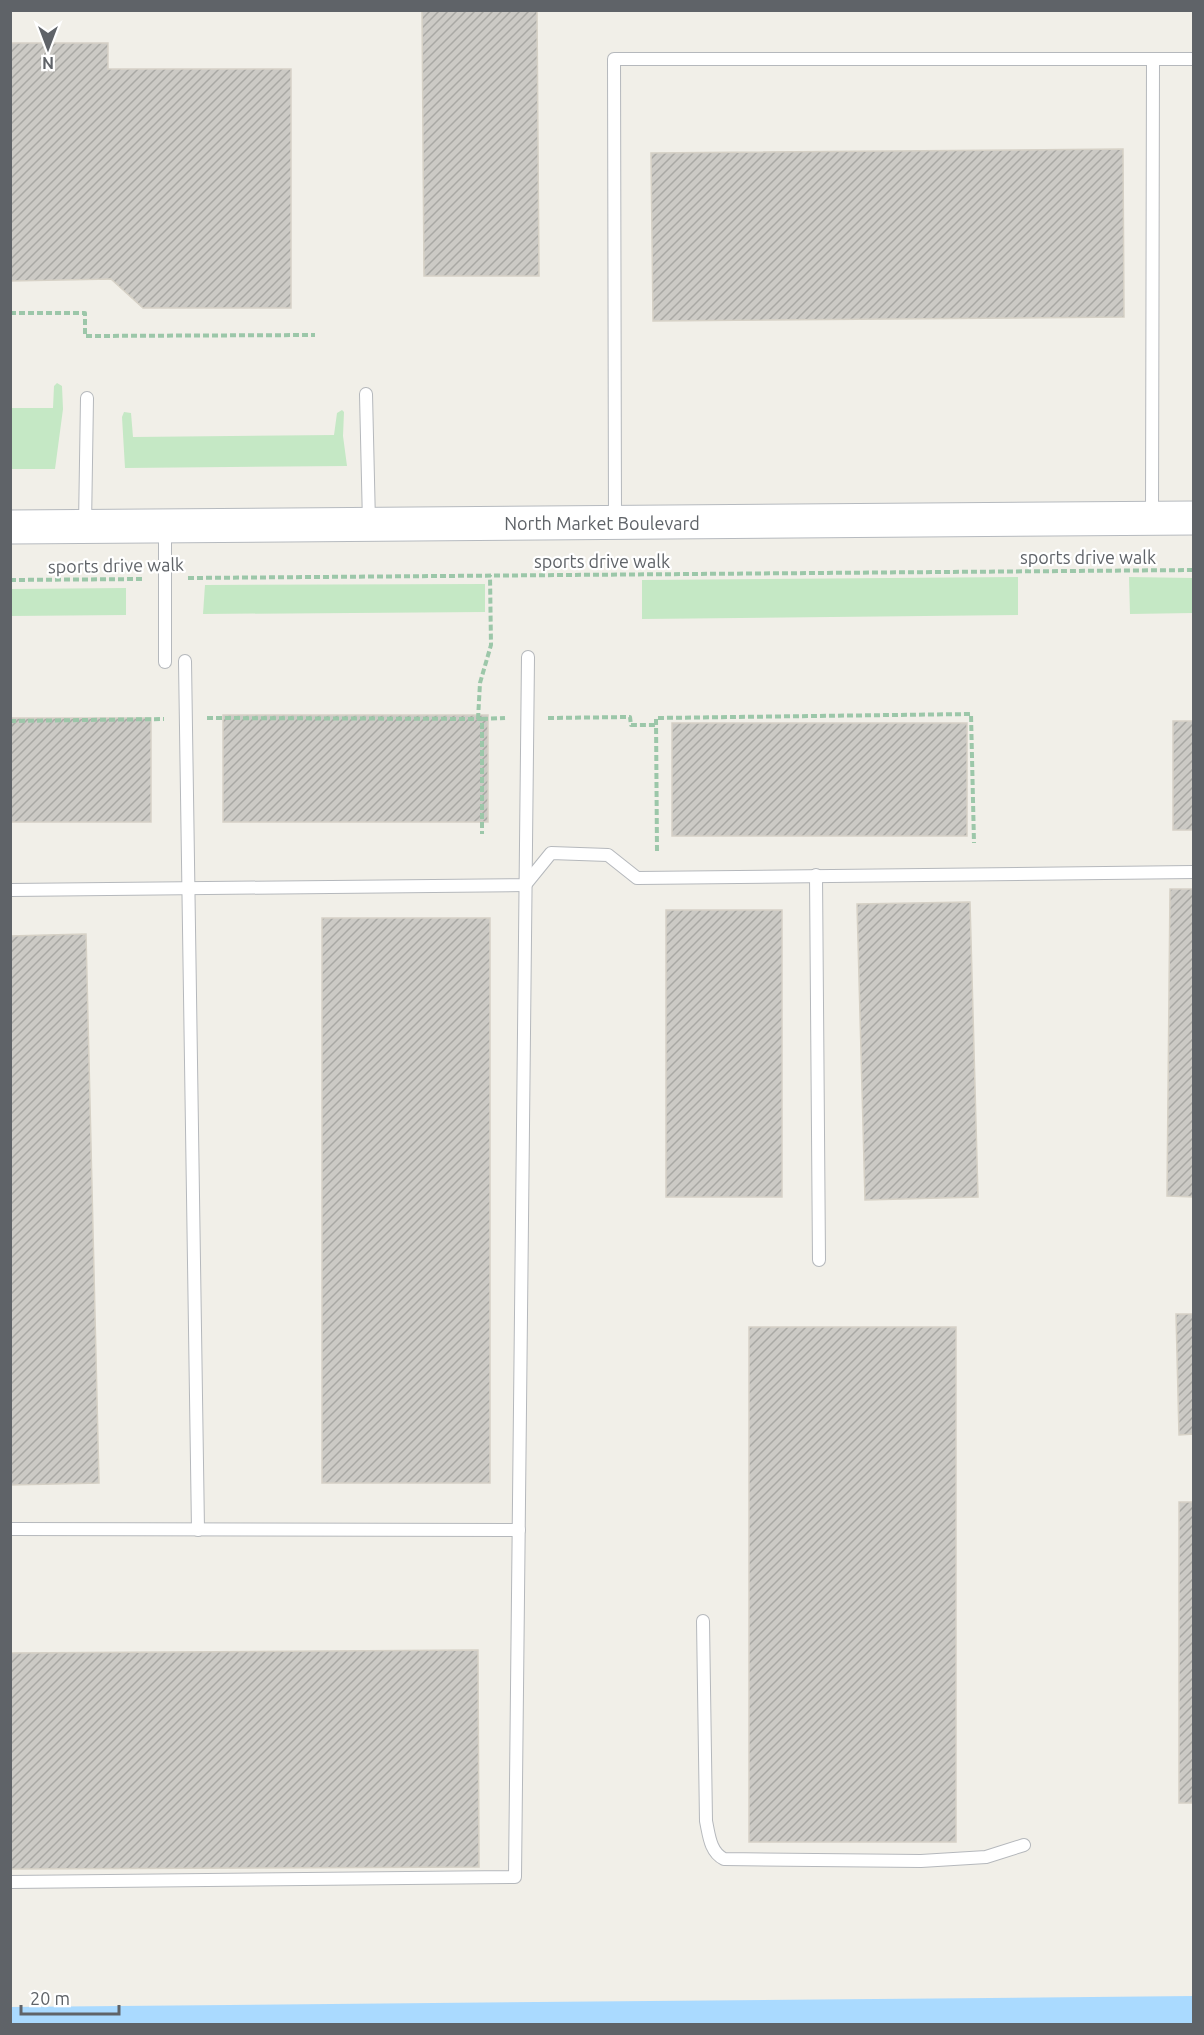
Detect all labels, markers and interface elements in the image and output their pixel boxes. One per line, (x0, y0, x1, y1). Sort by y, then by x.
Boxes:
north arrow (18, 18, 78, 78)
text: N (42, 54, 54, 72)
street label: North Market Boulevard (504, 513, 700, 533)
street label: sports drive walk (1020, 547, 1156, 567)
street label: sports drive walk (534, 551, 670, 571)
street label: sports drive walk (48, 554, 184, 576)
scale bar (21, 1978, 118, 2016)
text: 20 m (30, 1988, 70, 2008)

